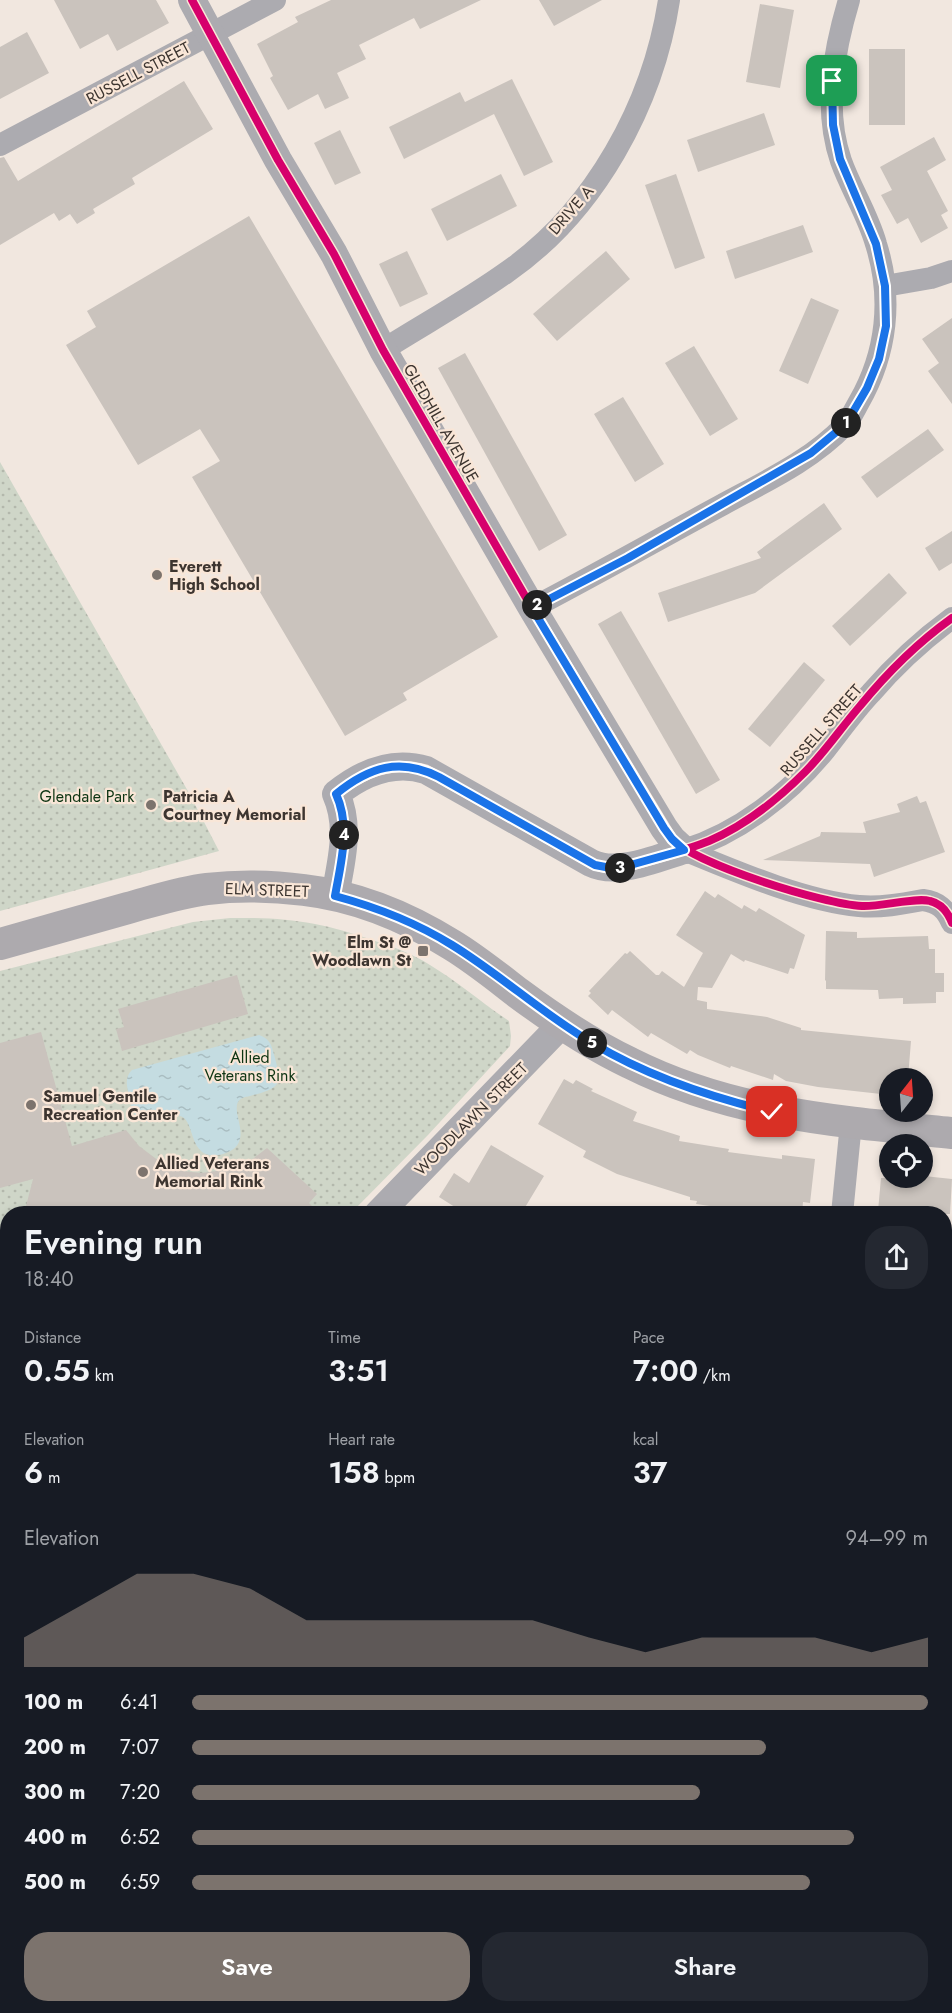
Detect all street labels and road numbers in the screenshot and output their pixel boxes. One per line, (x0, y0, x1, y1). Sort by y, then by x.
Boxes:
street label: RUSSELL STREET (82, 36, 195, 110)
street label: DRIVE A (543, 180, 599, 240)
street label: GLEDHILL AVENUE (398, 359, 484, 487)
street label: RUSSELL STREET (775, 679, 868, 781)
street label: ELM STREET (225, 877, 310, 903)
street label: WOODLAWN STREET (409, 1057, 533, 1181)

